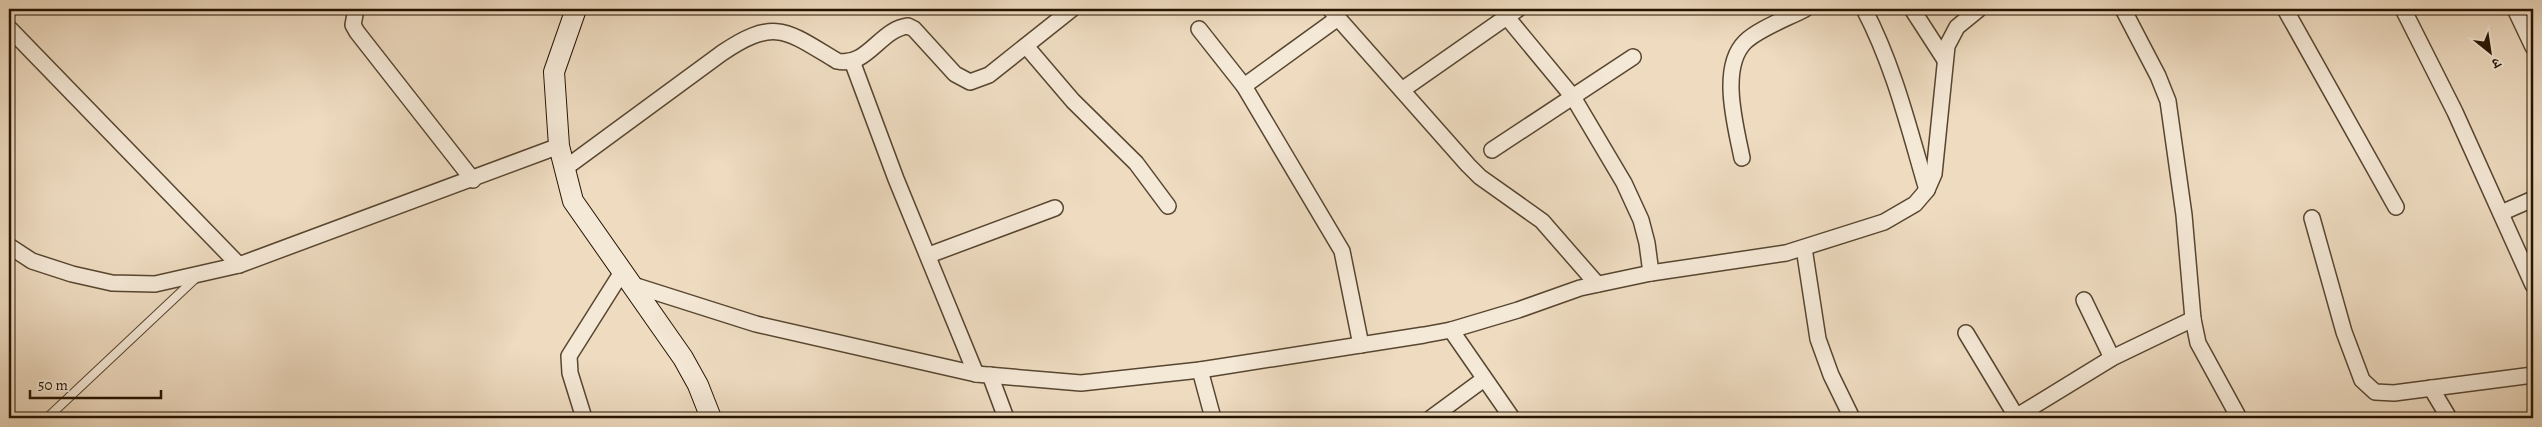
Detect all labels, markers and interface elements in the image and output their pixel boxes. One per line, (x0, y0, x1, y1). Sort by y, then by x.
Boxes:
north arrow (2464, 28, 2514, 78)
text: उ (2488, 52, 2505, 73)
scale bar (30, 367, 161, 399)
text: 50 m (38, 375, 68, 395)

